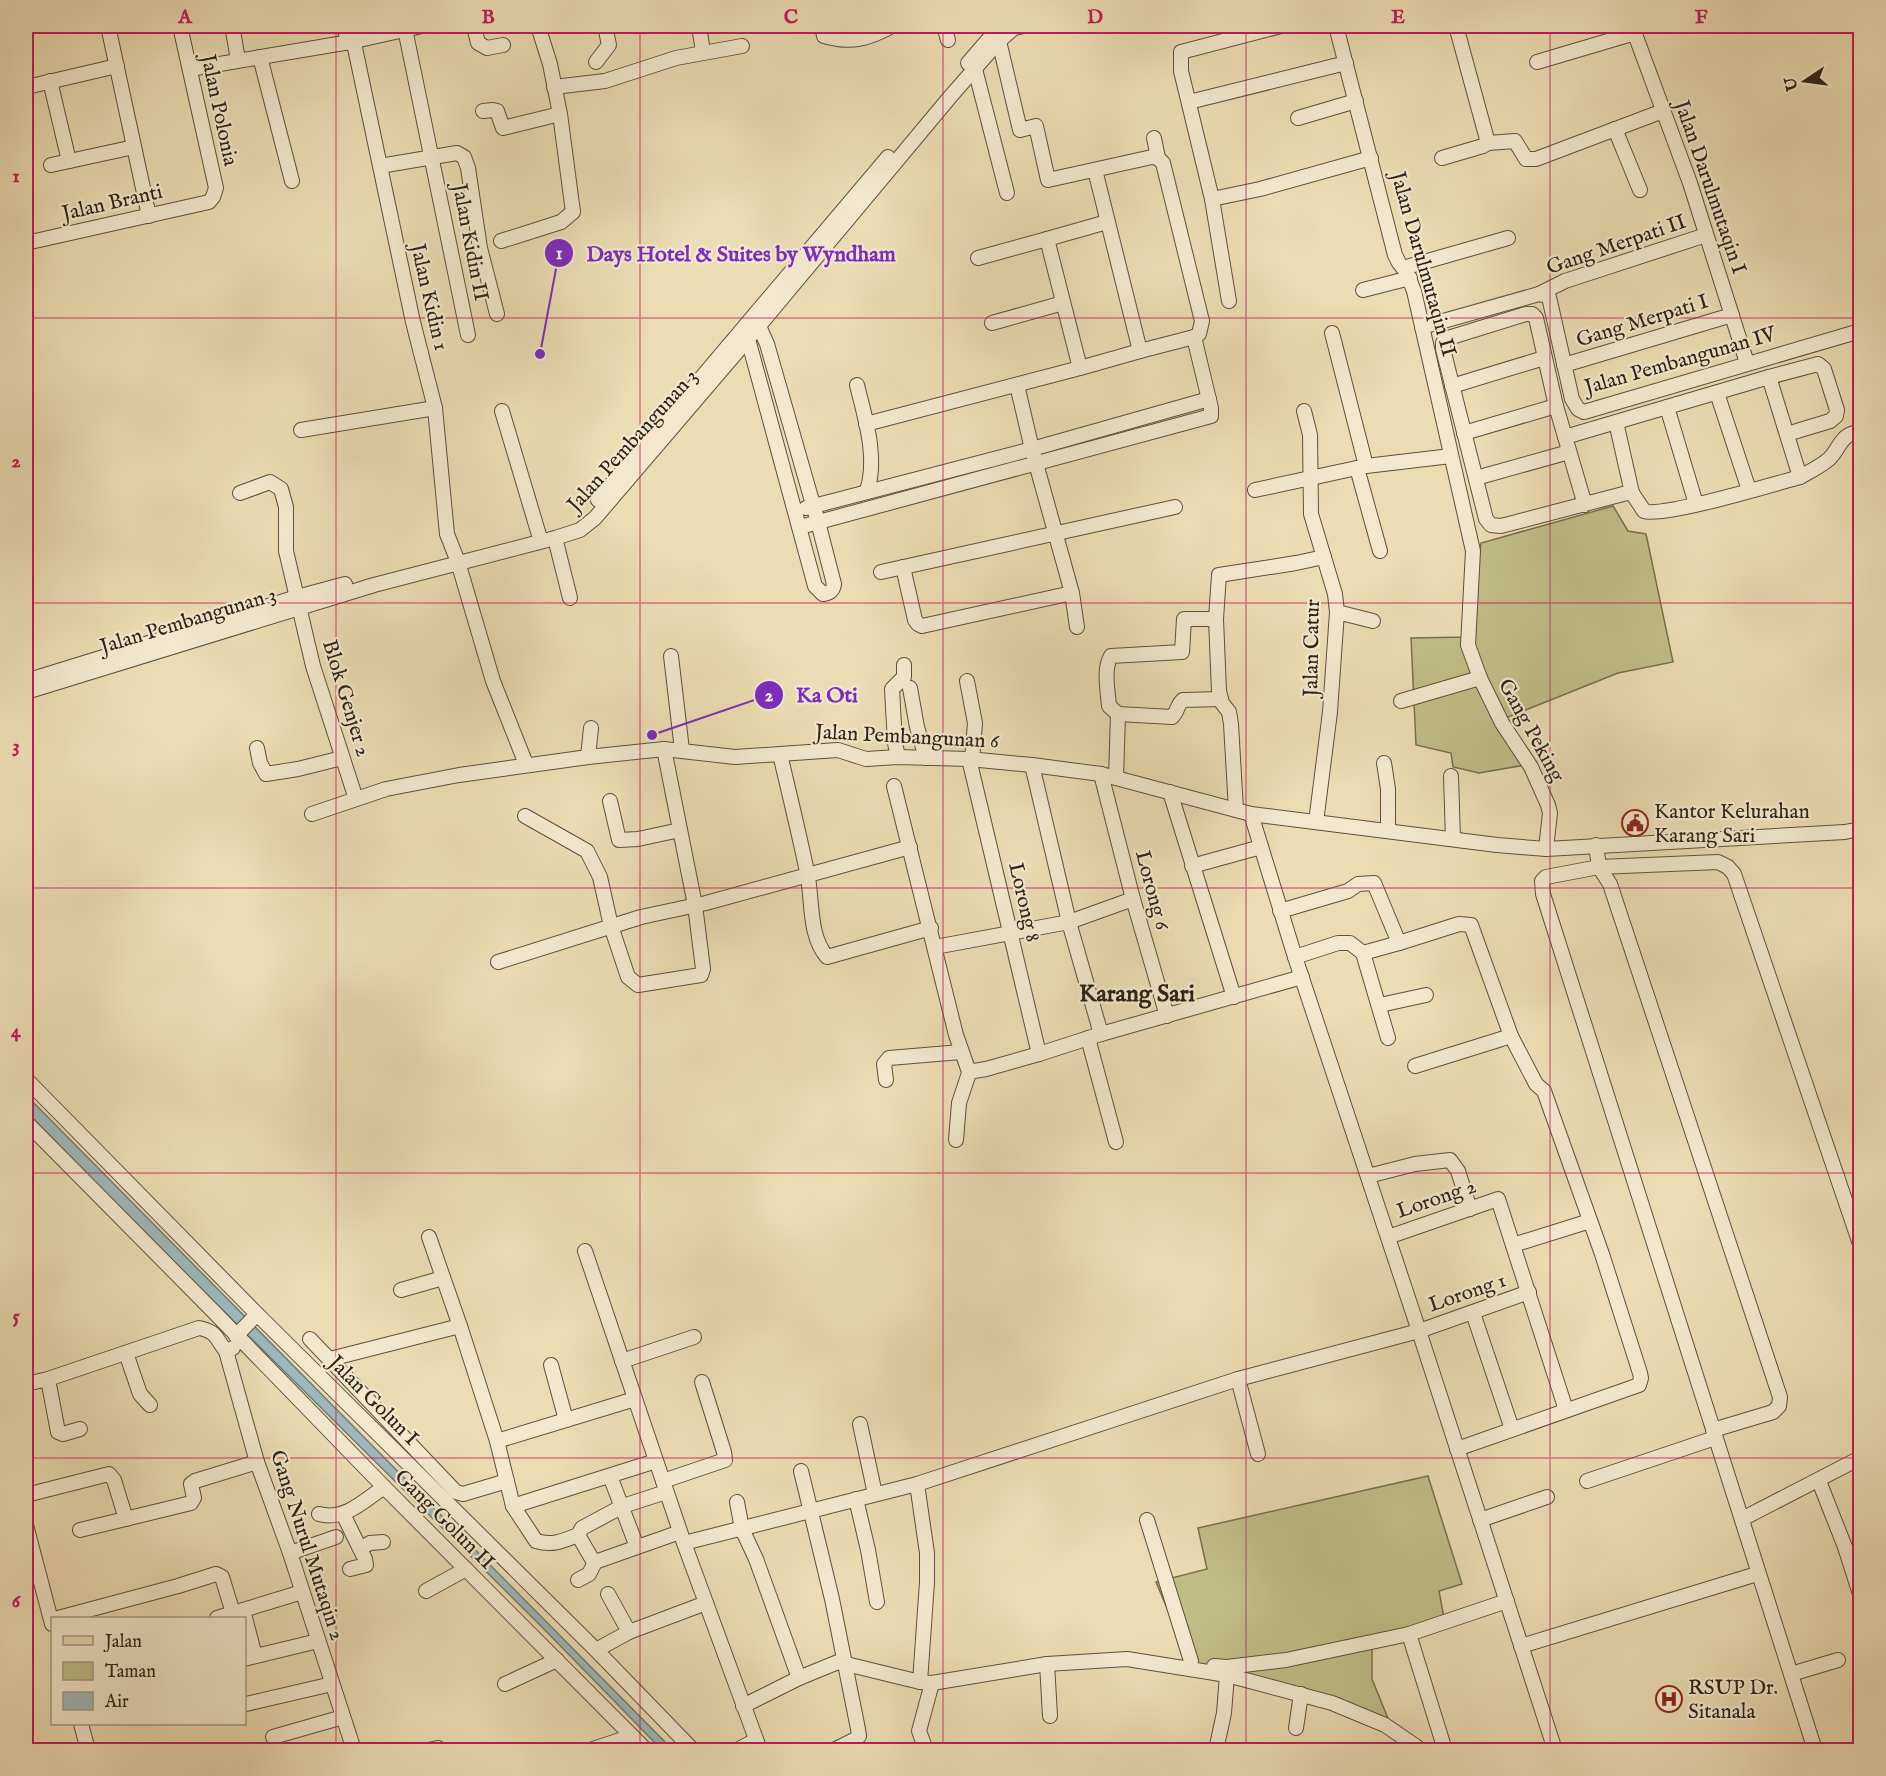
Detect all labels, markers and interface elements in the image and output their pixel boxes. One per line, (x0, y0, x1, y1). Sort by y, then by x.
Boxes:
text: A (177, 5, 193, 30)
text: B (481, 5, 495, 30)
text: C (784, 5, 798, 30)
text: D (1087, 5, 1103, 30)
text: E (1391, 5, 1405, 30)
text: F (1695, 5, 1708, 30)
street label: Jalan Polonia (193, 50, 244, 169)
north arrow (1775, 51, 1835, 111)
text: U (1781, 75, 1804, 94)
street label: Jalan Darulmutaqin I (1667, 95, 1752, 278)
text: 1 (12, 164, 20, 189)
street label: Jalan Darulmutaqin II (1383, 167, 1462, 360)
street label: Jalan Branti (57, 179, 165, 229)
street label: Jalan Kidin II (445, 179, 494, 303)
street label: Gang Merpati II (1543, 209, 1690, 282)
callout: Days Hotel & Suites by Wyndham (544, 233, 908, 273)
street label: Jalan Kidin 1 (403, 239, 454, 353)
text: Days Hotel & Suites by Wyndham (586, 241, 896, 269)
text: 1 (556, 243, 563, 266)
street label: Gang Merpati I (1573, 289, 1712, 354)
street label: Jalan Pembangunan IV (1580, 321, 1780, 402)
street label: Jalan Pembangunan 3 (561, 364, 704, 520)
text: 2 (11, 449, 21, 474)
street label: Jalan Pembangunan 3 (95, 582, 280, 662)
street label: Jalan Catur (1298, 599, 1327, 699)
street label: Blok Genjer 2 (315, 637, 376, 760)
street label: Gang Peking (1491, 674, 1570, 788)
callout: Ka Oti (754, 675, 870, 715)
text: Ka Oti (796, 682, 858, 710)
text: 2 (765, 685, 774, 708)
street label: Jalan Pembangunan 6 (812, 719, 1001, 756)
text: 3 (12, 734, 20, 759)
place label: Kantor Kelurahan Karang Sari (1654, 799, 1810, 850)
public building icon: Kantor Kelurahan Karang Sari (1620, 808, 1650, 838)
street label: Lorong 6 (1128, 848, 1175, 934)
street label: Lorong 8 (1001, 860, 1046, 945)
district label: Karang Sari (1079, 979, 1196, 1010)
text: 4 (11, 1019, 22, 1044)
street label: Lorong 2 (1393, 1173, 1480, 1226)
street label: Lorong 1 (1425, 1268, 1510, 1319)
text: 5 (12, 1304, 20, 1329)
street label: Jalan Golun I (321, 1349, 424, 1452)
street label: Gang Nurul Mutaqin 2 (263, 1447, 350, 1644)
street label: Gang Golun II (388, 1464, 500, 1576)
text: 6 (12, 1589, 22, 1614)
legend (51, 1617, 246, 1725)
text: Jalan (103, 1631, 142, 1654)
text: Taman (105, 1661, 156, 1684)
place label: RSUP Dr. Sitanala (1688, 1675, 1778, 1726)
hospital icon: RSUP Dr. Sitanala (1654, 1684, 1684, 1714)
text: Air (104, 1691, 129, 1714)

